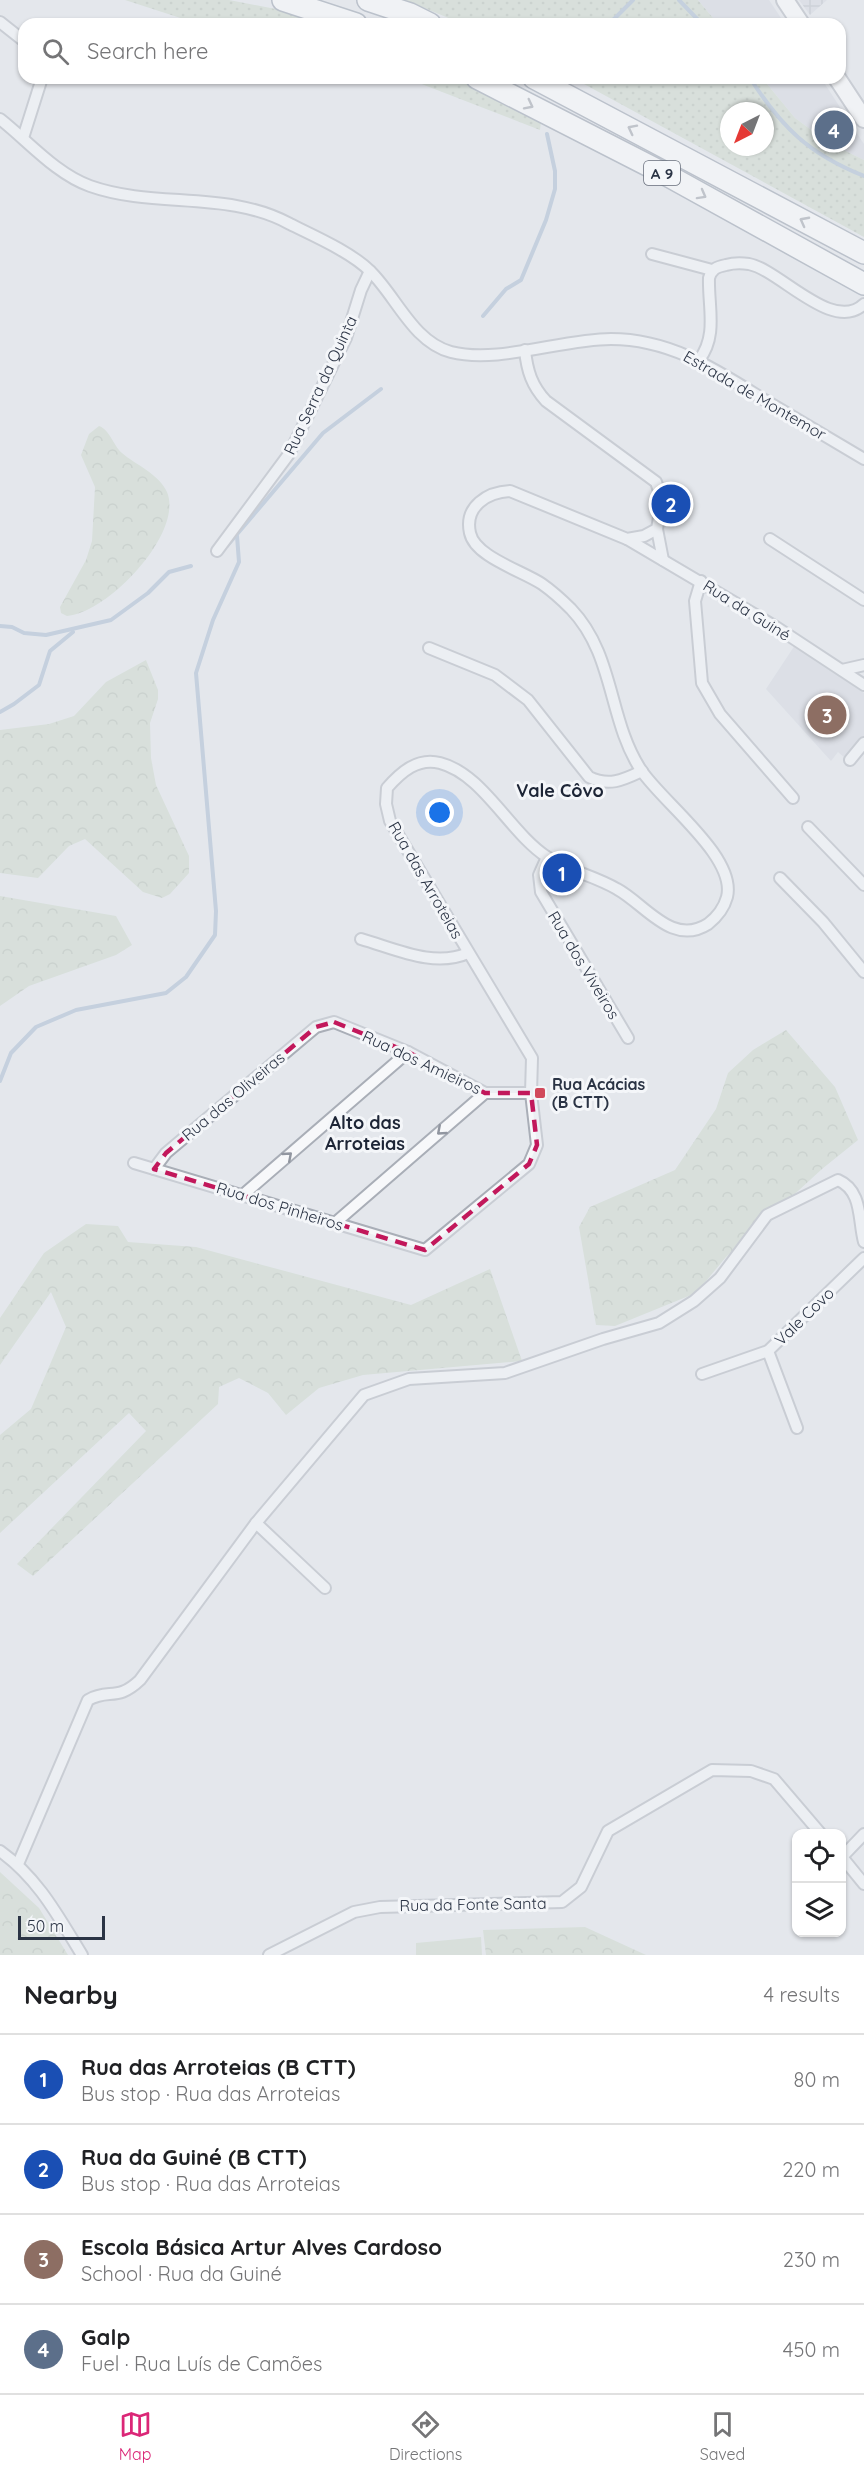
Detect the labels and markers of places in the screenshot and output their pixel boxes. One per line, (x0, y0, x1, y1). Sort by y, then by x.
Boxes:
pin: 4 (814, 108, 854, 152)
pin: 2 (652, 482, 690, 526)
pin: 3 (808, 692, 846, 738)
pin: 1 (542, 850, 582, 896)
place label: Rua Acácias (B CTT) (552, 1074, 645, 1112)
marker: Rua Acácias (B CTT) (533, 1086, 547, 1100)

